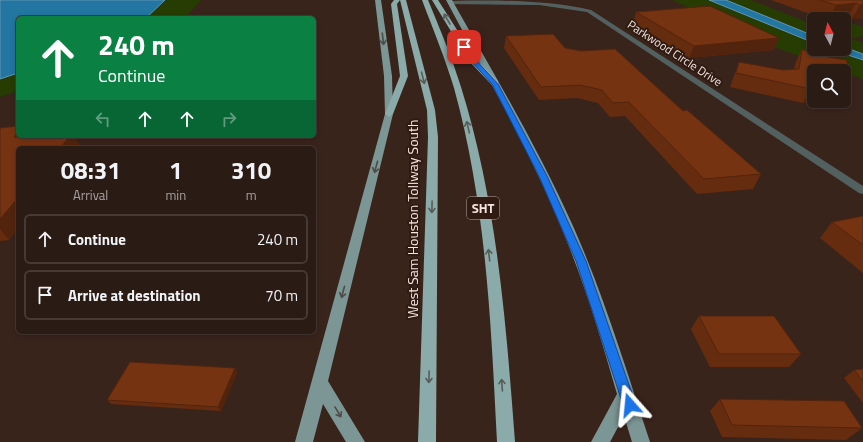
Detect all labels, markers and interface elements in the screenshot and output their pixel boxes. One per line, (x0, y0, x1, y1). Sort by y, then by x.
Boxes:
north arrow (807, 12, 851, 56)
map controls (807, 12, 851, 108)
one-way arrow (442, 13, 450, 25)
street label: Parkwood Circle Drive (624, 15, 726, 91)
text: 240 m (98, 23, 175, 66)
pin (447, 30, 481, 64)
icon: ahead (32, 32, 84, 84)
one-way arrow (379, 32, 387, 45)
icon: arrive (453, 36, 475, 58)
text: Continue (98, 62, 165, 89)
button: search (807, 64, 851, 108)
one-way arrow (420, 72, 427, 85)
icon: left (92, 108, 114, 130)
icon: ahead (134, 108, 156, 130)
icon: ahead (176, 108, 198, 130)
icon: right (218, 108, 240, 130)
street label: West Sam Houston Tollway South (402, 120, 423, 318)
one-way arrow (464, 121, 471, 134)
text: 08:31 (61, 152, 121, 188)
text: 1 (169, 152, 183, 188)
text: 310 (231, 152, 271, 188)
one-way arrow (371, 160, 379, 173)
text: Arrival (73, 185, 108, 205)
text: min (165, 185, 186, 205)
text: m (246, 185, 257, 205)
road number: SHT (467, 197, 499, 219)
one-way arrow (428, 200, 435, 213)
icon: ahead (34, 228, 56, 250)
text: Continue (68, 228, 126, 251)
text: 240 m (257, 228, 298, 251)
one-way arrow (486, 249, 493, 262)
icon: arrive (34, 284, 56, 306)
text: Arrive at destination (68, 284, 201, 307)
text: 70 m (265, 284, 298, 307)
one-way arrow (339, 286, 346, 299)
one-way arrow (425, 370, 432, 383)
one-way arrow (498, 379, 505, 392)
position arrow (609, 384, 651, 426)
one-way arrow (334, 406, 342, 417)

